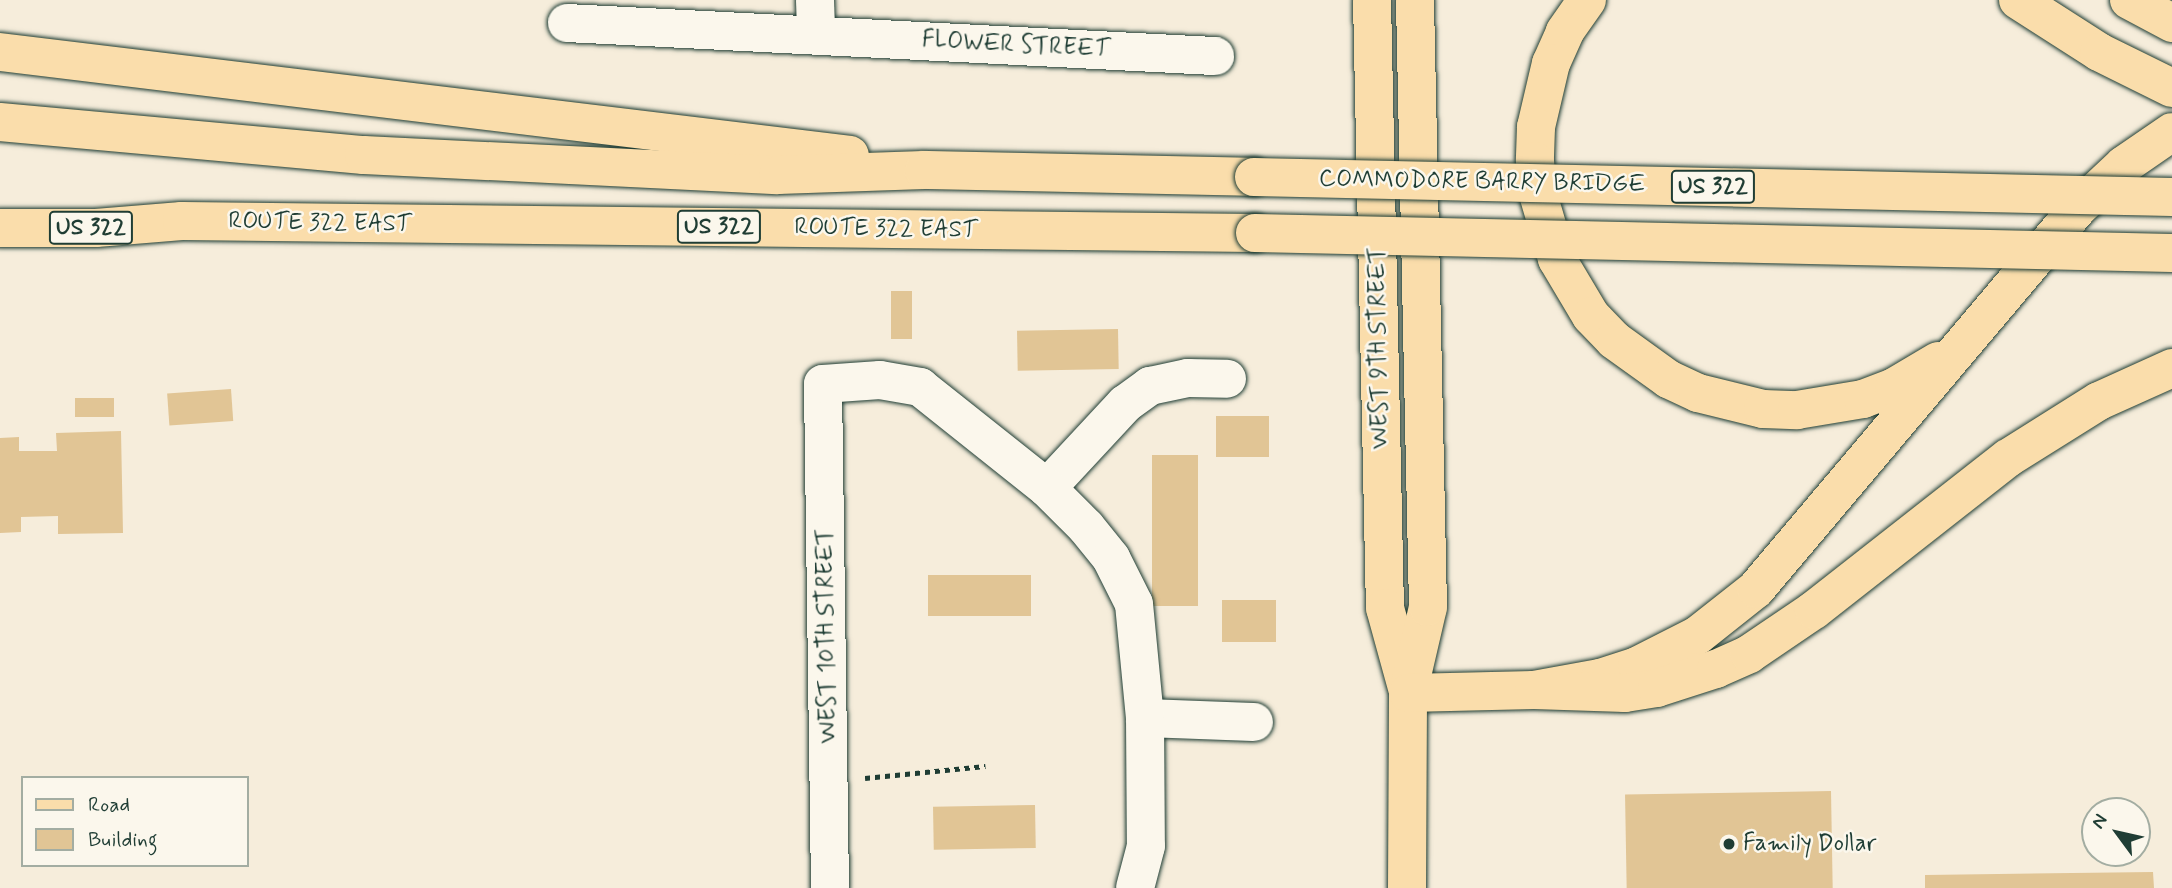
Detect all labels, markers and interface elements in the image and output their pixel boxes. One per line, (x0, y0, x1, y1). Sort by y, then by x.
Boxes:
street label: FLOWER STREET (921, 26, 1111, 64)
street label: COMMODORE BARRY BRIDGE (1316, 165, 1648, 199)
road number: US 322 (1669, 168, 1757, 206)
street label: ROUTE 322 EAST (228, 207, 412, 239)
road number: US 322 (47, 208, 135, 247)
road number: US 322 (675, 208, 763, 246)
street label: ROUTE 322 EAST (794, 213, 978, 245)
street label: WEST 9TH STREET (1363, 245, 1395, 451)
street label: WEST 10TH STREET (811, 527, 843, 745)
legend (21, 776, 248, 867)
text: Road (88, 791, 130, 819)
north arrow (2081, 797, 2151, 867)
text: N (2086, 809, 2114, 833)
text: Building (88, 826, 158, 854)
place label: Family Dollar (1743, 830, 1878, 858)
marker: Family Dollar (1721, 836, 1737, 852)

